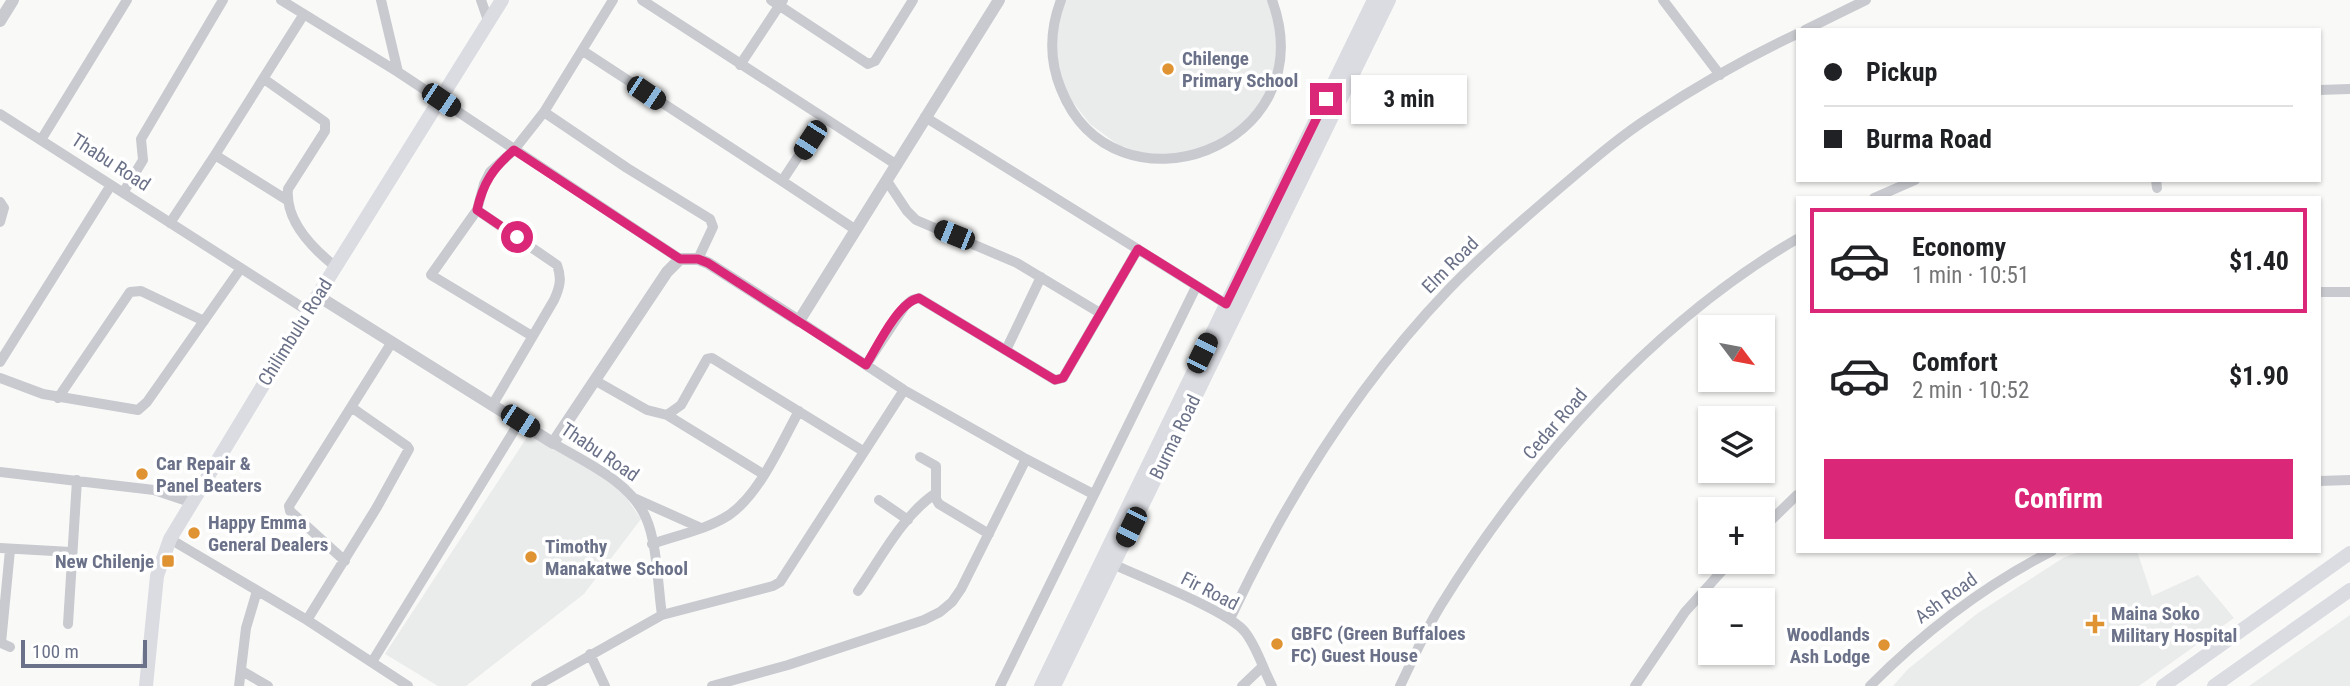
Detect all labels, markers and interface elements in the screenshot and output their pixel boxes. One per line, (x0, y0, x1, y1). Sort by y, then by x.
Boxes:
place label: Chilenge Primary School (1182, 47, 1298, 92)
text: Pickup (1866, 57, 1937, 87)
marker: Chilenge Primary School (1160, 61, 1176, 77)
car (623, 73, 670, 113)
callout: 3 min (1350, 74, 1466, 124)
car (418, 80, 465, 120)
route end (1310, 83, 1342, 115)
text: 3 min (1383, 86, 1435, 113)
car (790, 117, 831, 163)
text: Burma Road (1866, 124, 1992, 154)
street label: Thabu Road (67, 128, 155, 196)
car (931, 217, 978, 253)
route start (501, 221, 533, 253)
icon: car (1828, 229, 1891, 292)
street label: Elm Road (1417, 232, 1483, 298)
text: Economy (1912, 232, 2006, 262)
text: $1.40 (2229, 246, 2289, 276)
text: 1 min · 10:51 (1912, 262, 2029, 289)
street label: Chilimbulu Road (253, 274, 337, 390)
north arrow (1698, 315, 1774, 392)
map controls (1698, 315, 1775, 665)
car (1184, 330, 1221, 376)
icon: car (1828, 344, 1891, 407)
text: Comfort (1912, 347, 1998, 377)
text: $1.90 (2229, 361, 2289, 391)
text: 2 min · 10:52 (1912, 377, 2029, 404)
street label: Cedar Road (1518, 384, 1592, 464)
street label: Burma Road (1145, 391, 1205, 483)
car (497, 401, 544, 441)
button: layers (1698, 406, 1775, 483)
street label: Thabu Road (557, 418, 643, 486)
place label: Car Repair & Panel Beaters (156, 452, 262, 497)
button: Confirm (1824, 459, 2293, 539)
marker: Car Repair & Panel Beaters (134, 466, 150, 482)
button: + (1698, 497, 1775, 574)
car (1113, 504, 1150, 550)
place label: Happy Emma General Dealers (208, 511, 328, 556)
marker: Happy Emma General Dealers (186, 525, 202, 541)
place label: Timothy Manakatwe School (545, 535, 688, 580)
marker: Timothy Manakatwe School (523, 549, 539, 565)
place label: New Chilenje (55, 550, 154, 573)
marker: New Chilenje (160, 553, 176, 569)
street label: Fir Road (1177, 567, 1243, 615)
street label: Ash Road (1910, 568, 1982, 628)
button: − (1698, 588, 1775, 665)
place label: Maina Soko Military Hospital (2111, 602, 2237, 647)
marker: Maina Soko Military Hospital (2085, 614, 2105, 634)
place label: GBFC (Green Buffaloes FC) Guest House (1291, 622, 1466, 667)
place label: Woodlands Ash Lodge (1787, 623, 1870, 668)
marker: GBFC (Green Buffaloes FC) Guest House (1269, 636, 1285, 652)
scale bar (21, 637, 147, 669)
marker: Woodlands Ash Lodge (1876, 637, 1892, 653)
text: 100 m (32, 640, 79, 663)

